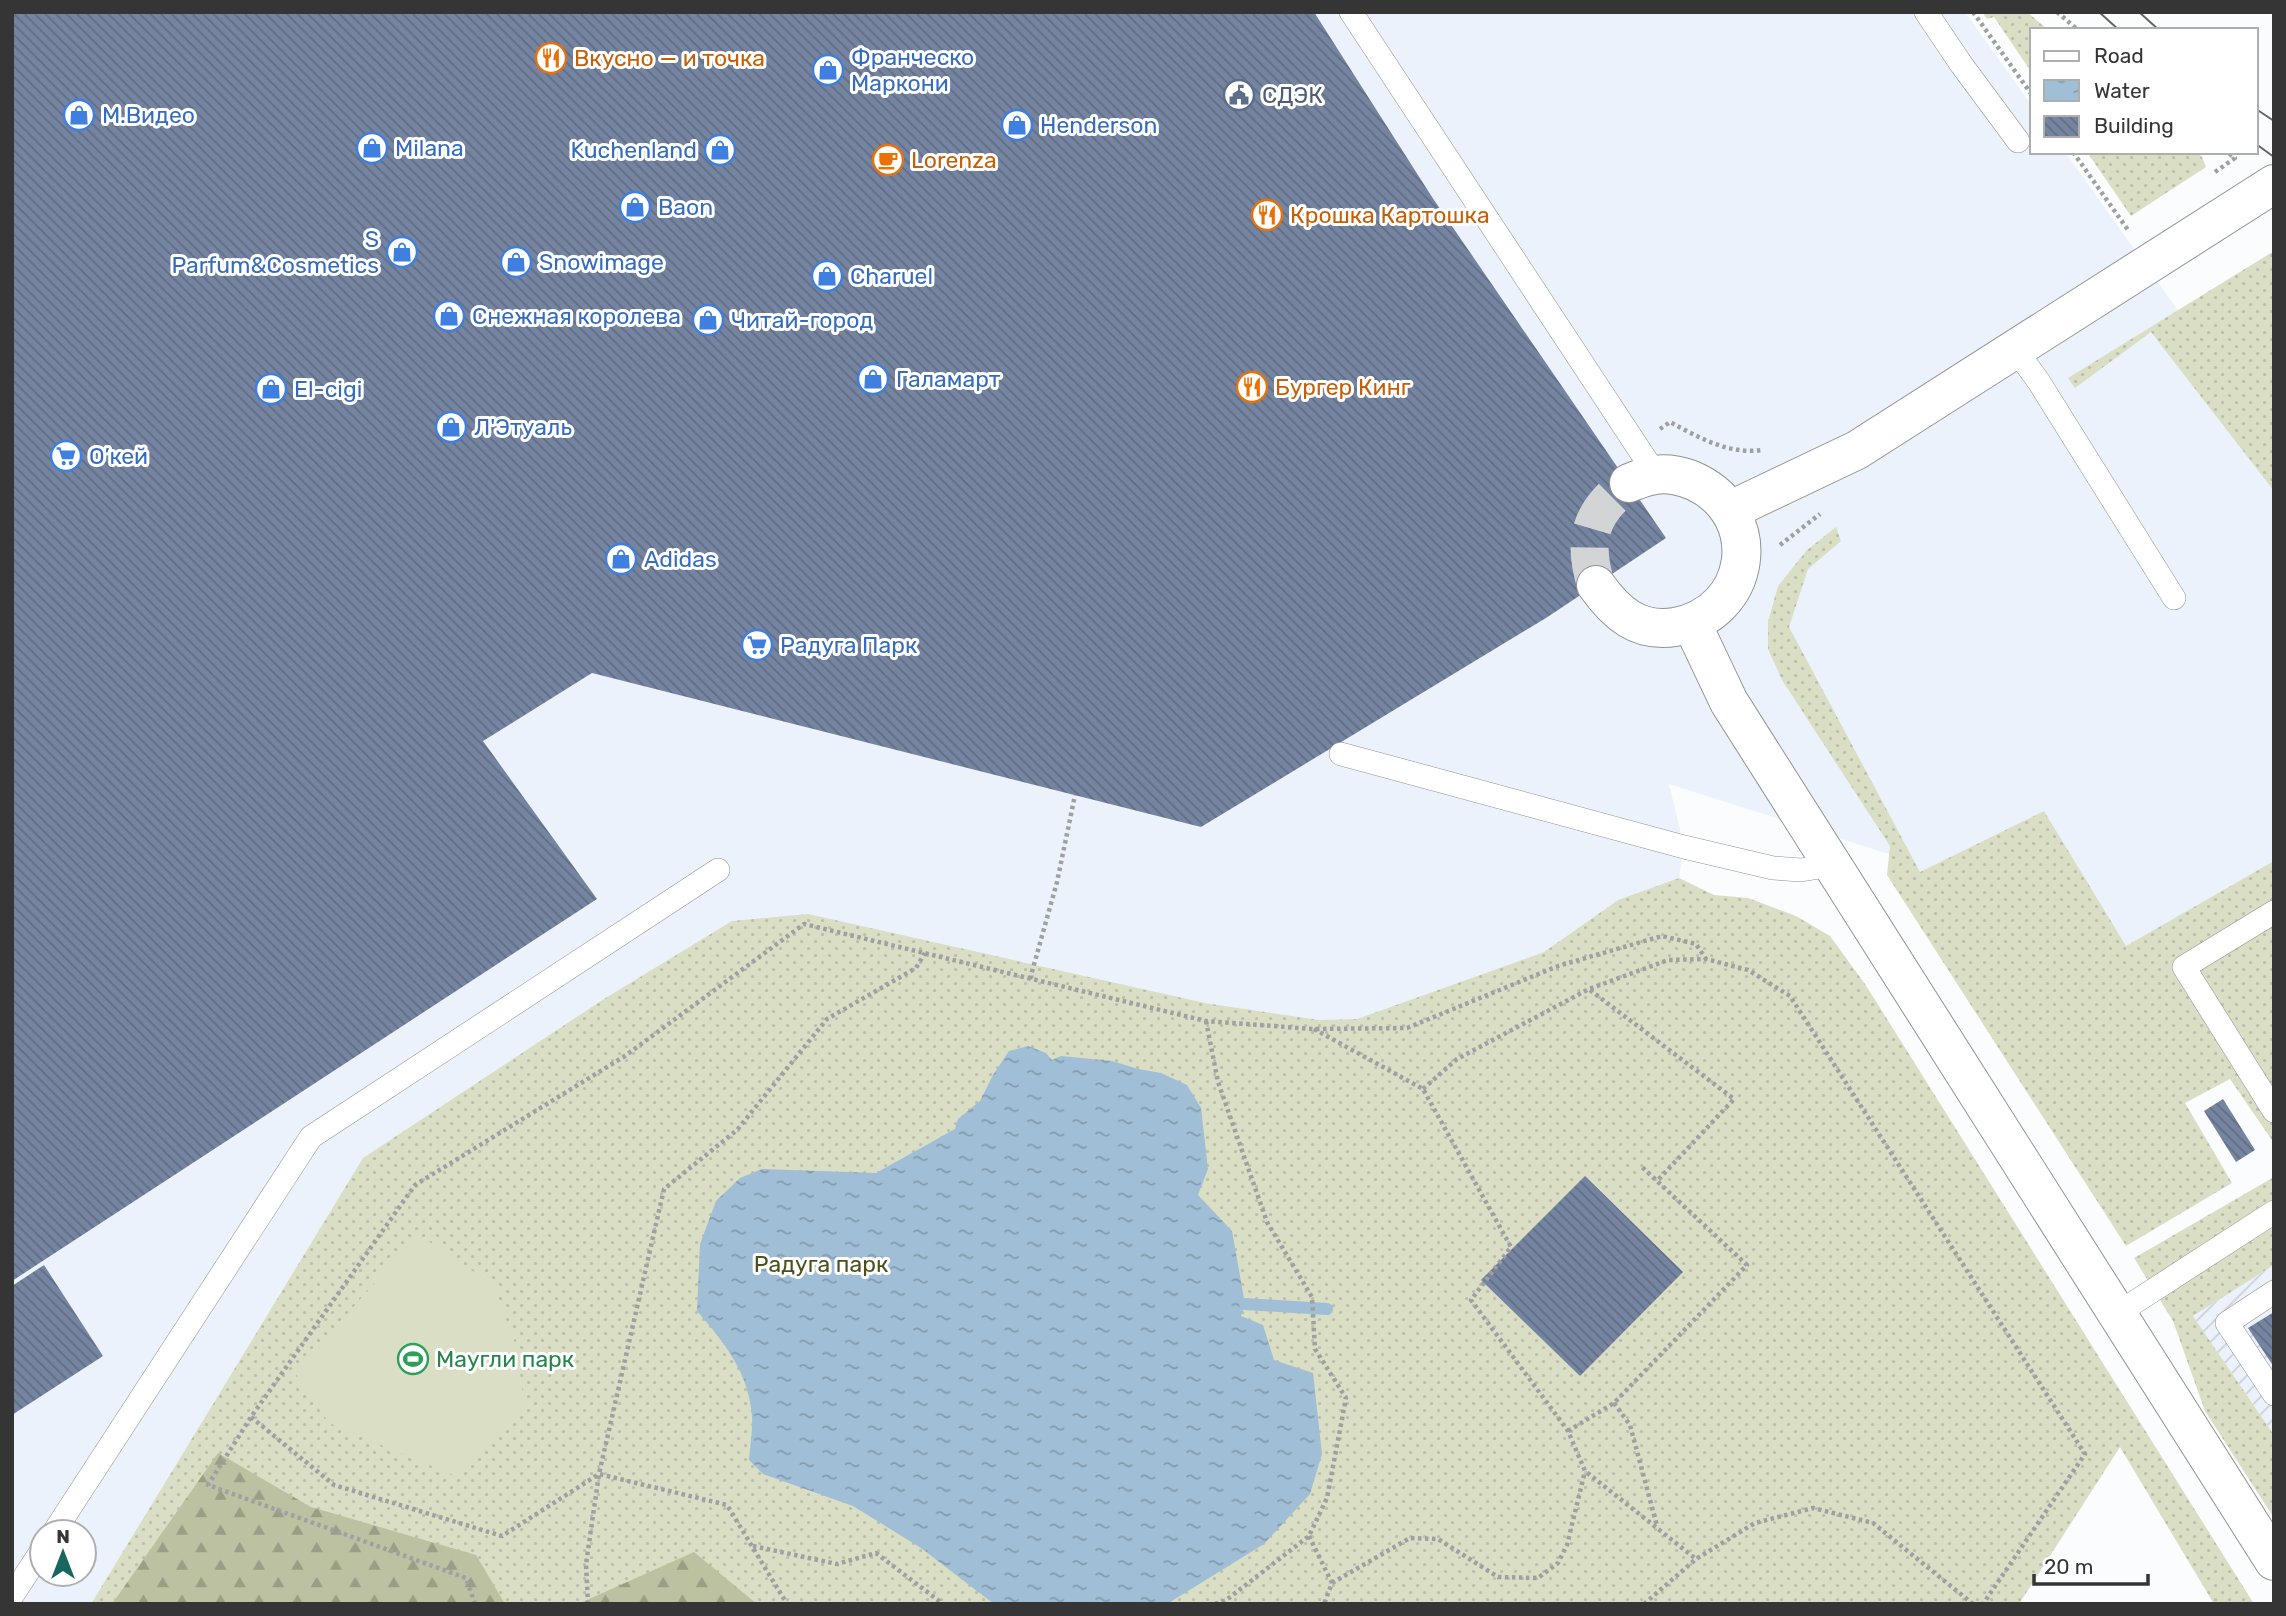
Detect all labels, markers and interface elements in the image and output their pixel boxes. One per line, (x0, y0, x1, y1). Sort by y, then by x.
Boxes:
legend (2030, 28, 2258, 154)
restaurant icon: Вкусно — и точка (534, 41, 568, 75)
place label: Франческо Маркони (851, 43, 974, 97)
text: Road (2094, 43, 2144, 68)
place label: Вкусно — и точка (574, 44, 765, 72)
shop icon: Франческо Маркони (811, 53, 845, 87)
public building icon: СДЭК (1222, 78, 1256, 112)
text: Water (2094, 78, 2150, 103)
place label: СДЭК (1262, 81, 1323, 109)
shop icon: М.Видео (62, 98, 96, 132)
place label: М.Видео (102, 101, 195, 129)
shop icon: Henderson (1000, 108, 1034, 142)
place label: Henderson (1040, 111, 1157, 139)
text: Building (2094, 113, 2174, 138)
shop icon: Milana (355, 131, 389, 165)
shop icon: Kuchenland (703, 133, 737, 167)
place label: Milana (395, 134, 464, 162)
place label: Kuchenland (570, 136, 697, 164)
cafe icon: Lorenza (871, 143, 905, 177)
place label: Lorenza (911, 146, 997, 174)
shop icon: Baon (618, 190, 652, 224)
place label: Baon (658, 193, 713, 221)
restaurant icon: Крошка Картошка (1250, 198, 1284, 232)
place label: Крошка Картошка (1290, 201, 1490, 229)
place label: S Parfum&Cosmetics (171, 225, 379, 279)
shop icon: S Parfum&Cosmetics (385, 235, 419, 269)
shop icon: Snowimage (499, 245, 533, 279)
place label: Snowimage (539, 248, 664, 276)
shop icon: Charuel (810, 259, 844, 293)
place label: Charuel (850, 262, 933, 290)
shop icon: Снежная королева (432, 299, 466, 333)
place label: Снежная королева (472, 302, 681, 330)
shop icon: Читай-город (691, 303, 725, 337)
place label: Читай-город (731, 306, 873, 334)
shop icon: Галамарт (856, 362, 890, 396)
place label: Галамарт (896, 365, 1001, 393)
restaurant icon: Бургер Кинг (1235, 370, 1269, 404)
shop icon: El-cigi (254, 372, 288, 406)
place label: Бургер Кинг (1275, 373, 1411, 401)
place label: El-cigi (294, 375, 362, 403)
shop icon: Л'Этуаль (434, 410, 468, 444)
place label: Л'Этуаль (474, 413, 572, 441)
supermarket icon: О’кей (49, 439, 83, 473)
place label: О’кей (89, 442, 148, 470)
shop icon: Adidas (604, 542, 638, 576)
place label: Adidas (644, 545, 717, 573)
supermarket icon: Радуга Парк (740, 628, 774, 662)
place label: Радуга Парк (780, 631, 917, 659)
park label: Радуга парк (754, 1250, 888, 1278)
sports icon: Маугли парк (396, 1342, 430, 1376)
place label: Маугли парк (436, 1345, 574, 1373)
north arrow (28, 1518, 98, 1588)
text: N (56, 1525, 70, 1548)
scale bar (2034, 1542, 2148, 1586)
text: 20 m (2044, 1554, 2093, 1579)

